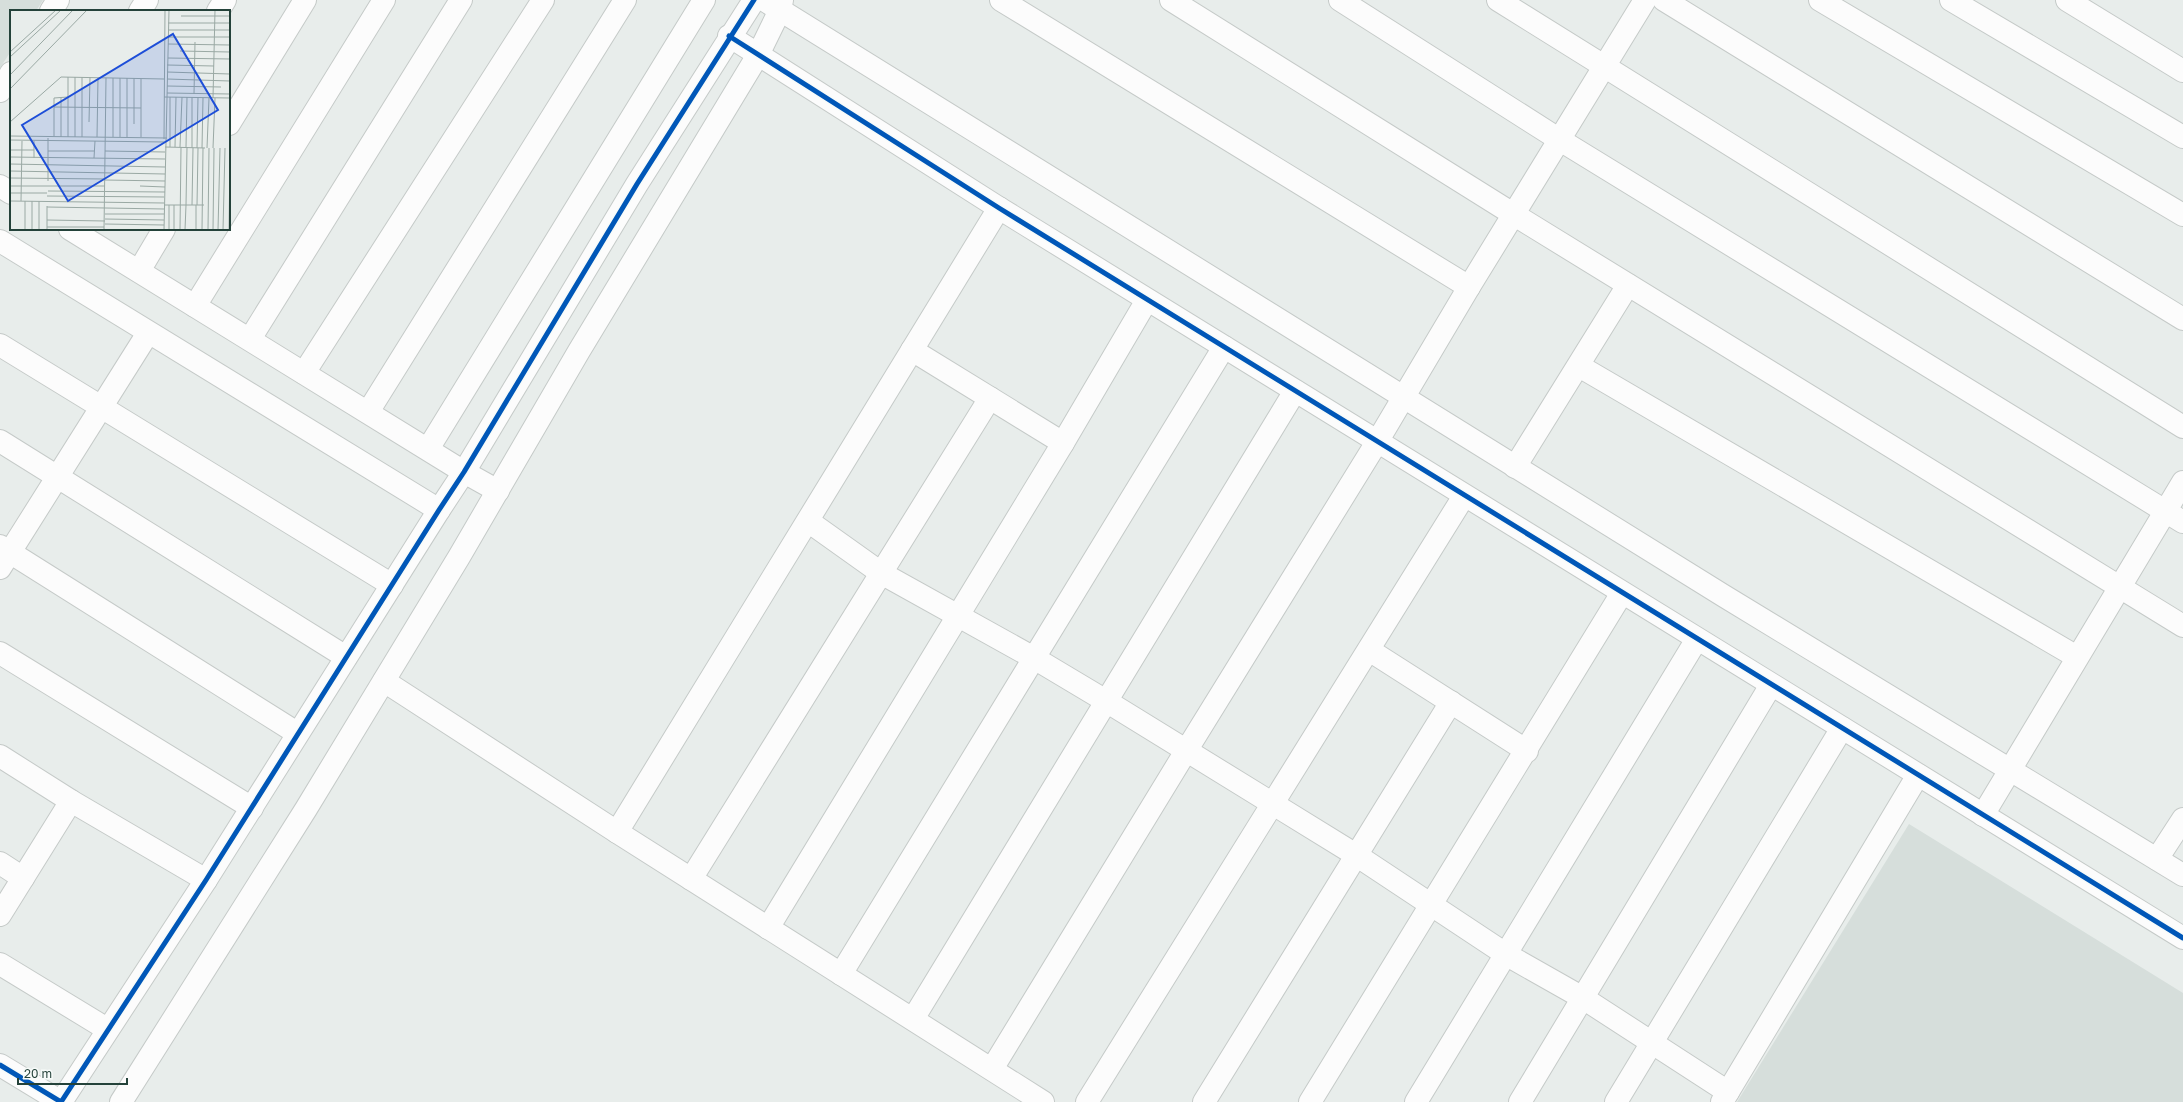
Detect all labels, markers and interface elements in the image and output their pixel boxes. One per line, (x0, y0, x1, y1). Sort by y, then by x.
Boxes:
inset map (10, 10, 230, 230)
scale bar (18, 1060, 127, 1086)
text: 20 m (24, 1066, 52, 1081)

